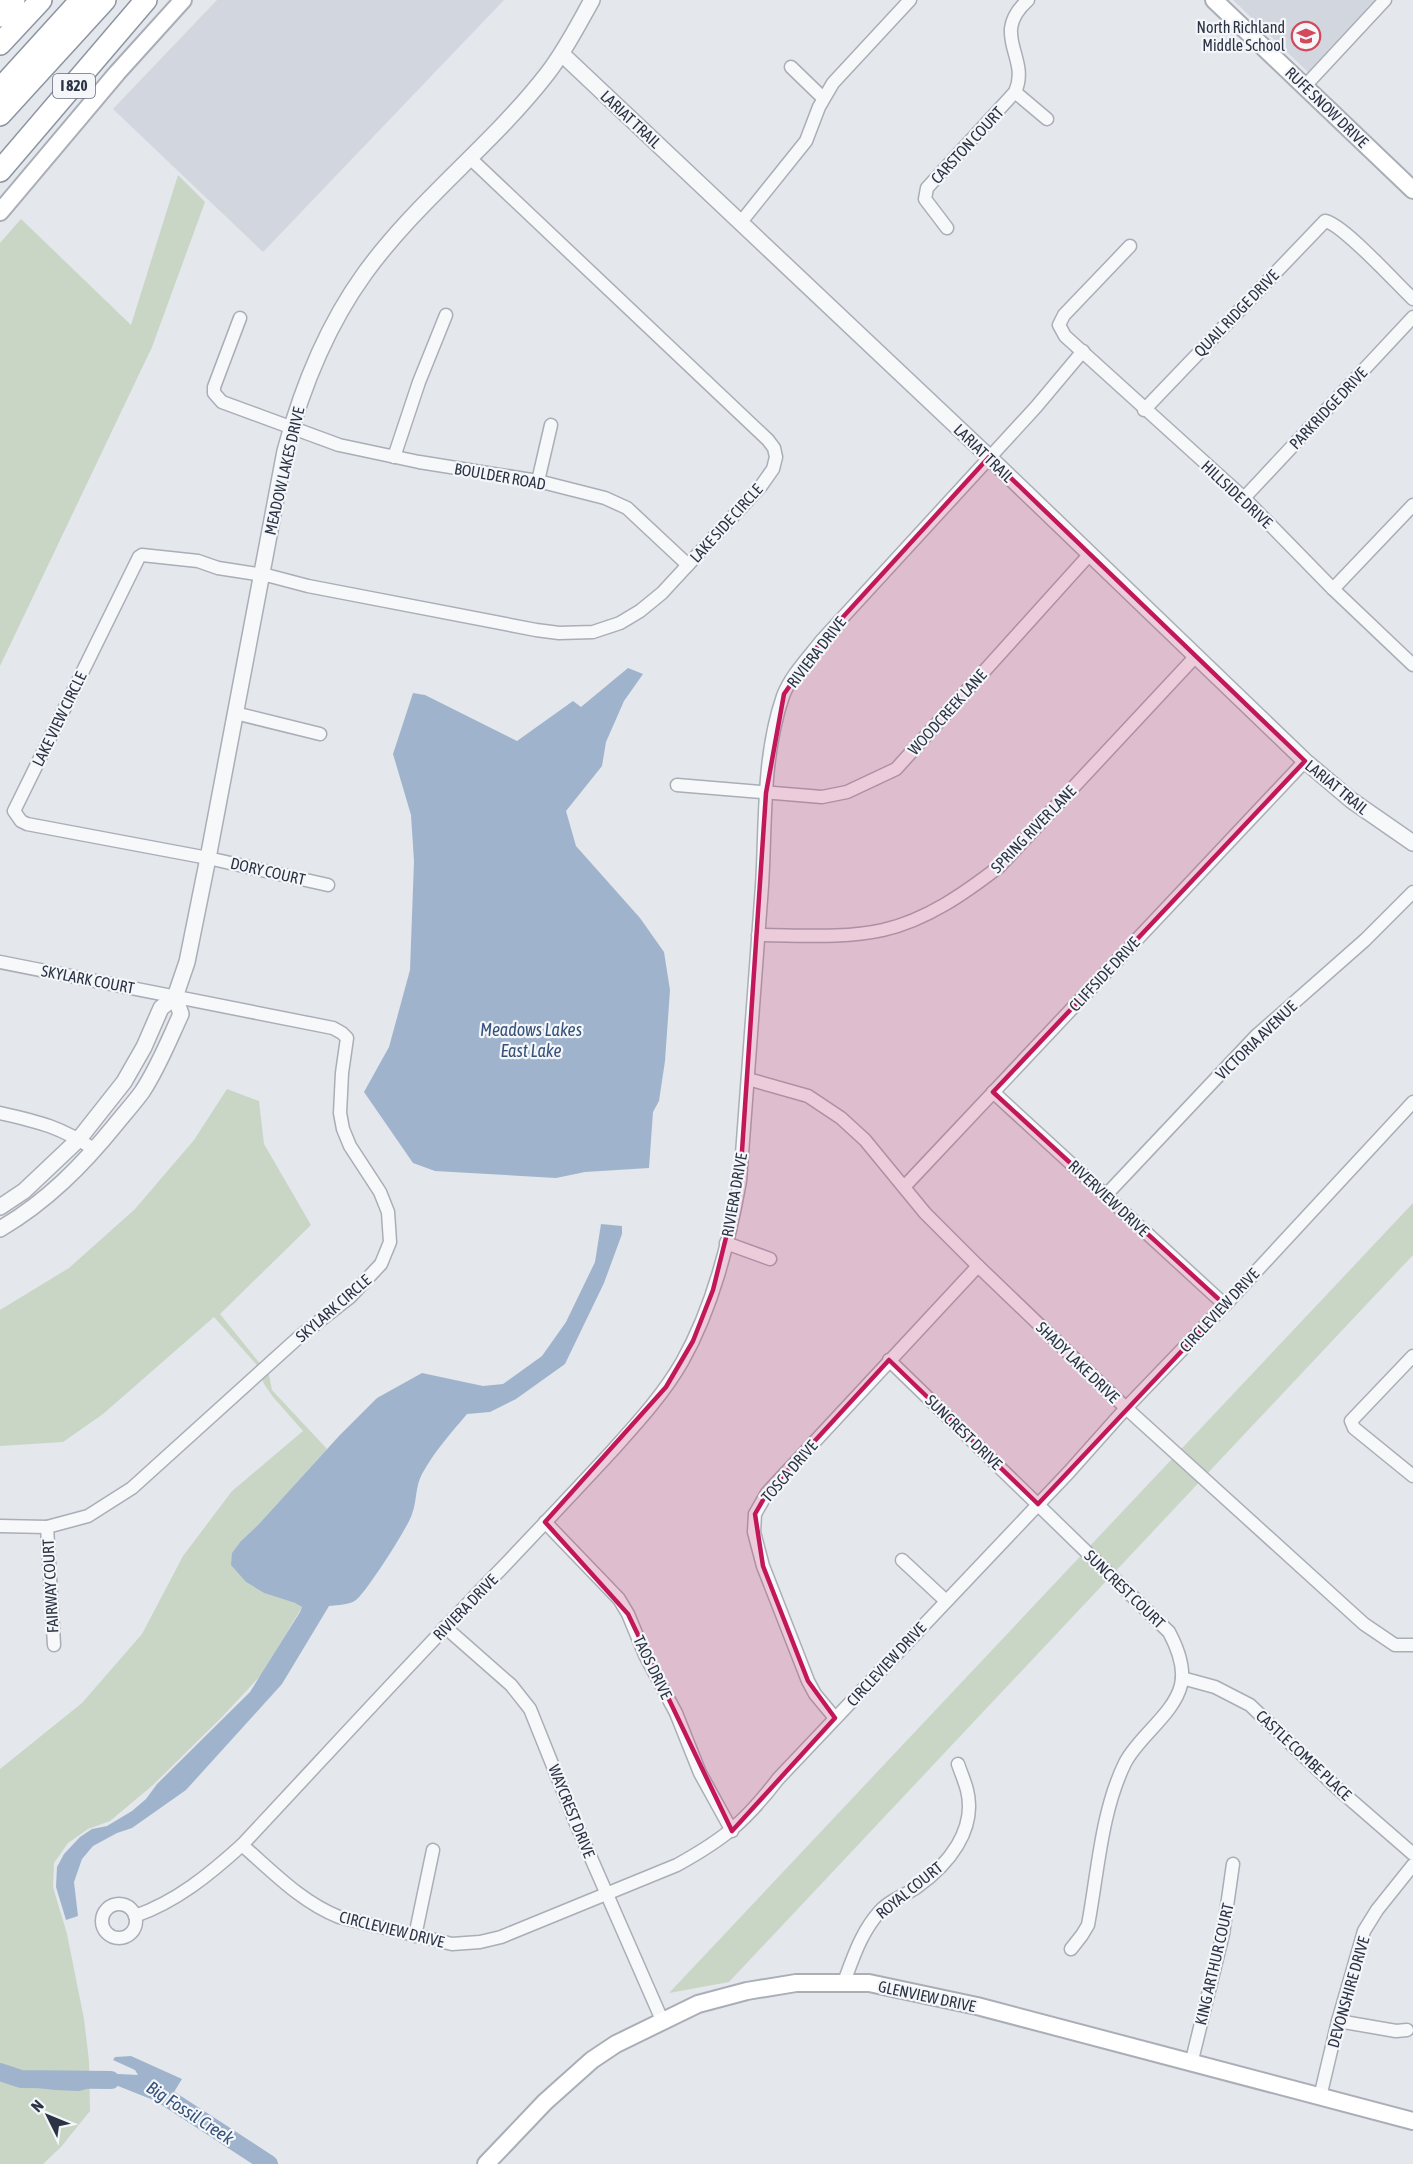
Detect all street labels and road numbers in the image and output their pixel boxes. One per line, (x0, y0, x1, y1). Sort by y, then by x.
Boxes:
street label: RUFE SNOW DRIVE (1282, 63, 1372, 151)
road number: I 820 (53, 74, 95, 98)
street label: LARIAT TRAIL (597, 87, 665, 152)
street label: CARSTON COURT (927, 103, 1007, 187)
street label: QUAIL RIDGE DRIVE (1190, 266, 1282, 360)
street label: PARKRIDGE DRIVE (1286, 363, 1371, 453)
street label: MEADOW LAKES DRIVE (261, 405, 308, 537)
street label: LARIAT TRAIL (951, 420, 1018, 486)
street label: HILLSIDE DRIVE (1198, 457, 1276, 531)
street label: BOULDER ROAD (453, 459, 547, 493)
street label: LAKE SIDE CIRCLE (686, 480, 766, 566)
street label: RIVIERA DRIVE (783, 613, 849, 691)
street label: WOODCREEK LANE (904, 666, 990, 758)
street label: LAKE VIEW CIRCLE (28, 669, 90, 769)
street label: LARIAT TRAIL (1302, 756, 1373, 818)
street label: SPRING RIVER LANE (987, 782, 1079, 876)
street label: DORY COURT (229, 854, 307, 888)
street label: CLIFFSIDE DRIVE (1065, 933, 1143, 1015)
street label: SKYLARK COURT (40, 961, 136, 997)
street label: VICTORIA AVENUE (1212, 997, 1300, 1083)
street label: RIVIERA DRIVE (718, 1152, 750, 1238)
street label: RIVERVIEW DRIVE (1065, 1156, 1153, 1240)
street label: CIRCLEVIEW DRIVE (1176, 1264, 1262, 1355)
street label: SKYLARK CIRCLE (292, 1271, 374, 1345)
street label: SHADY LAKE DRIVE (1033, 1318, 1123, 1406)
street label: SUNCREST DRIVE (922, 1391, 1006, 1473)
street label: TOSCA DRIVE (757, 1436, 821, 1505)
street label: FAIRWAY COURT (39, 1538, 61, 1634)
street label: SUNCREST COURT (1081, 1546, 1169, 1632)
street label: RIVIERA DRIVE (429, 1570, 501, 1644)
street label: CIRCLEVIEW DRIVE (843, 1618, 929, 1709)
street label: TAOS DRIVE (630, 1632, 676, 1702)
street label: CASTLE COMBE PLACE (1253, 1706, 1355, 1804)
street label: WAYCREST DRIVE (545, 1762, 599, 1860)
street label: ROYAL COURT (872, 1858, 946, 1922)
street label: KING ARTHUR COURT (1191, 1901, 1237, 2027)
street label: CIRCLEVIEW DRIVE (338, 1907, 447, 1951)
street label: DEVONSHIRE DRIVE (1323, 1934, 1373, 2050)
street label: GLENVIEW DRIVE (877, 1977, 978, 2015)

